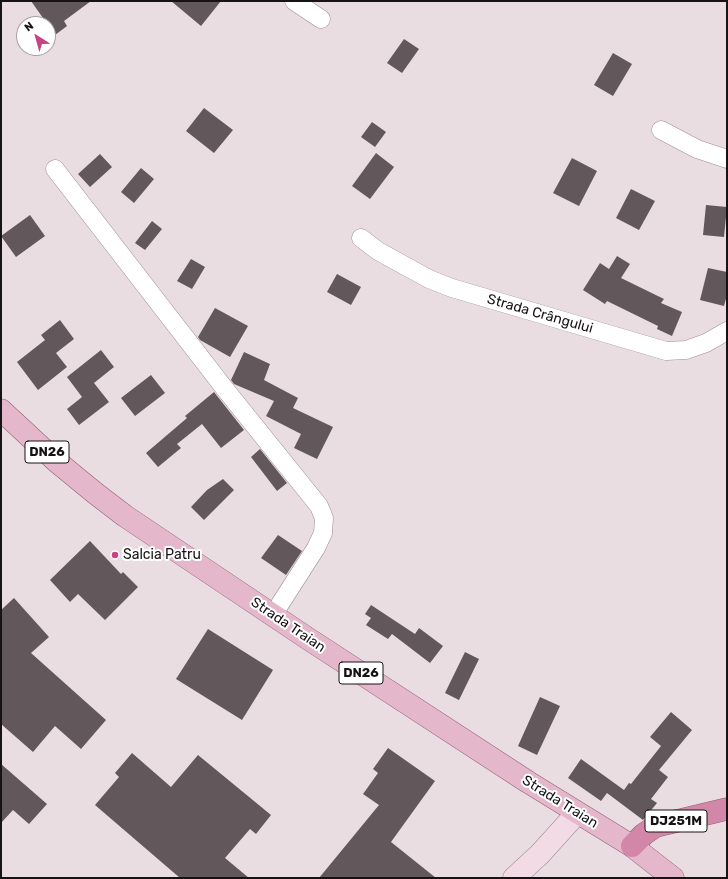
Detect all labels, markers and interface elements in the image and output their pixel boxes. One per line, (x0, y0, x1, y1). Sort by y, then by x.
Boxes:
north arrow (16, 16, 56, 56)
text: N (22, 19, 36, 34)
street label: Strada Crângului (485, 291, 595, 337)
road number: DN26 (25, 441, 69, 463)
place label: Salcia Patru (123, 547, 201, 563)
marker: Salcia Patru (110, 550, 120, 560)
street label: Strada Traian (248, 594, 328, 656)
road number: DN26 (339, 662, 383, 684)
street label: Strada Traian (519, 772, 601, 832)
road number: DJ251M (645, 810, 707, 832)

